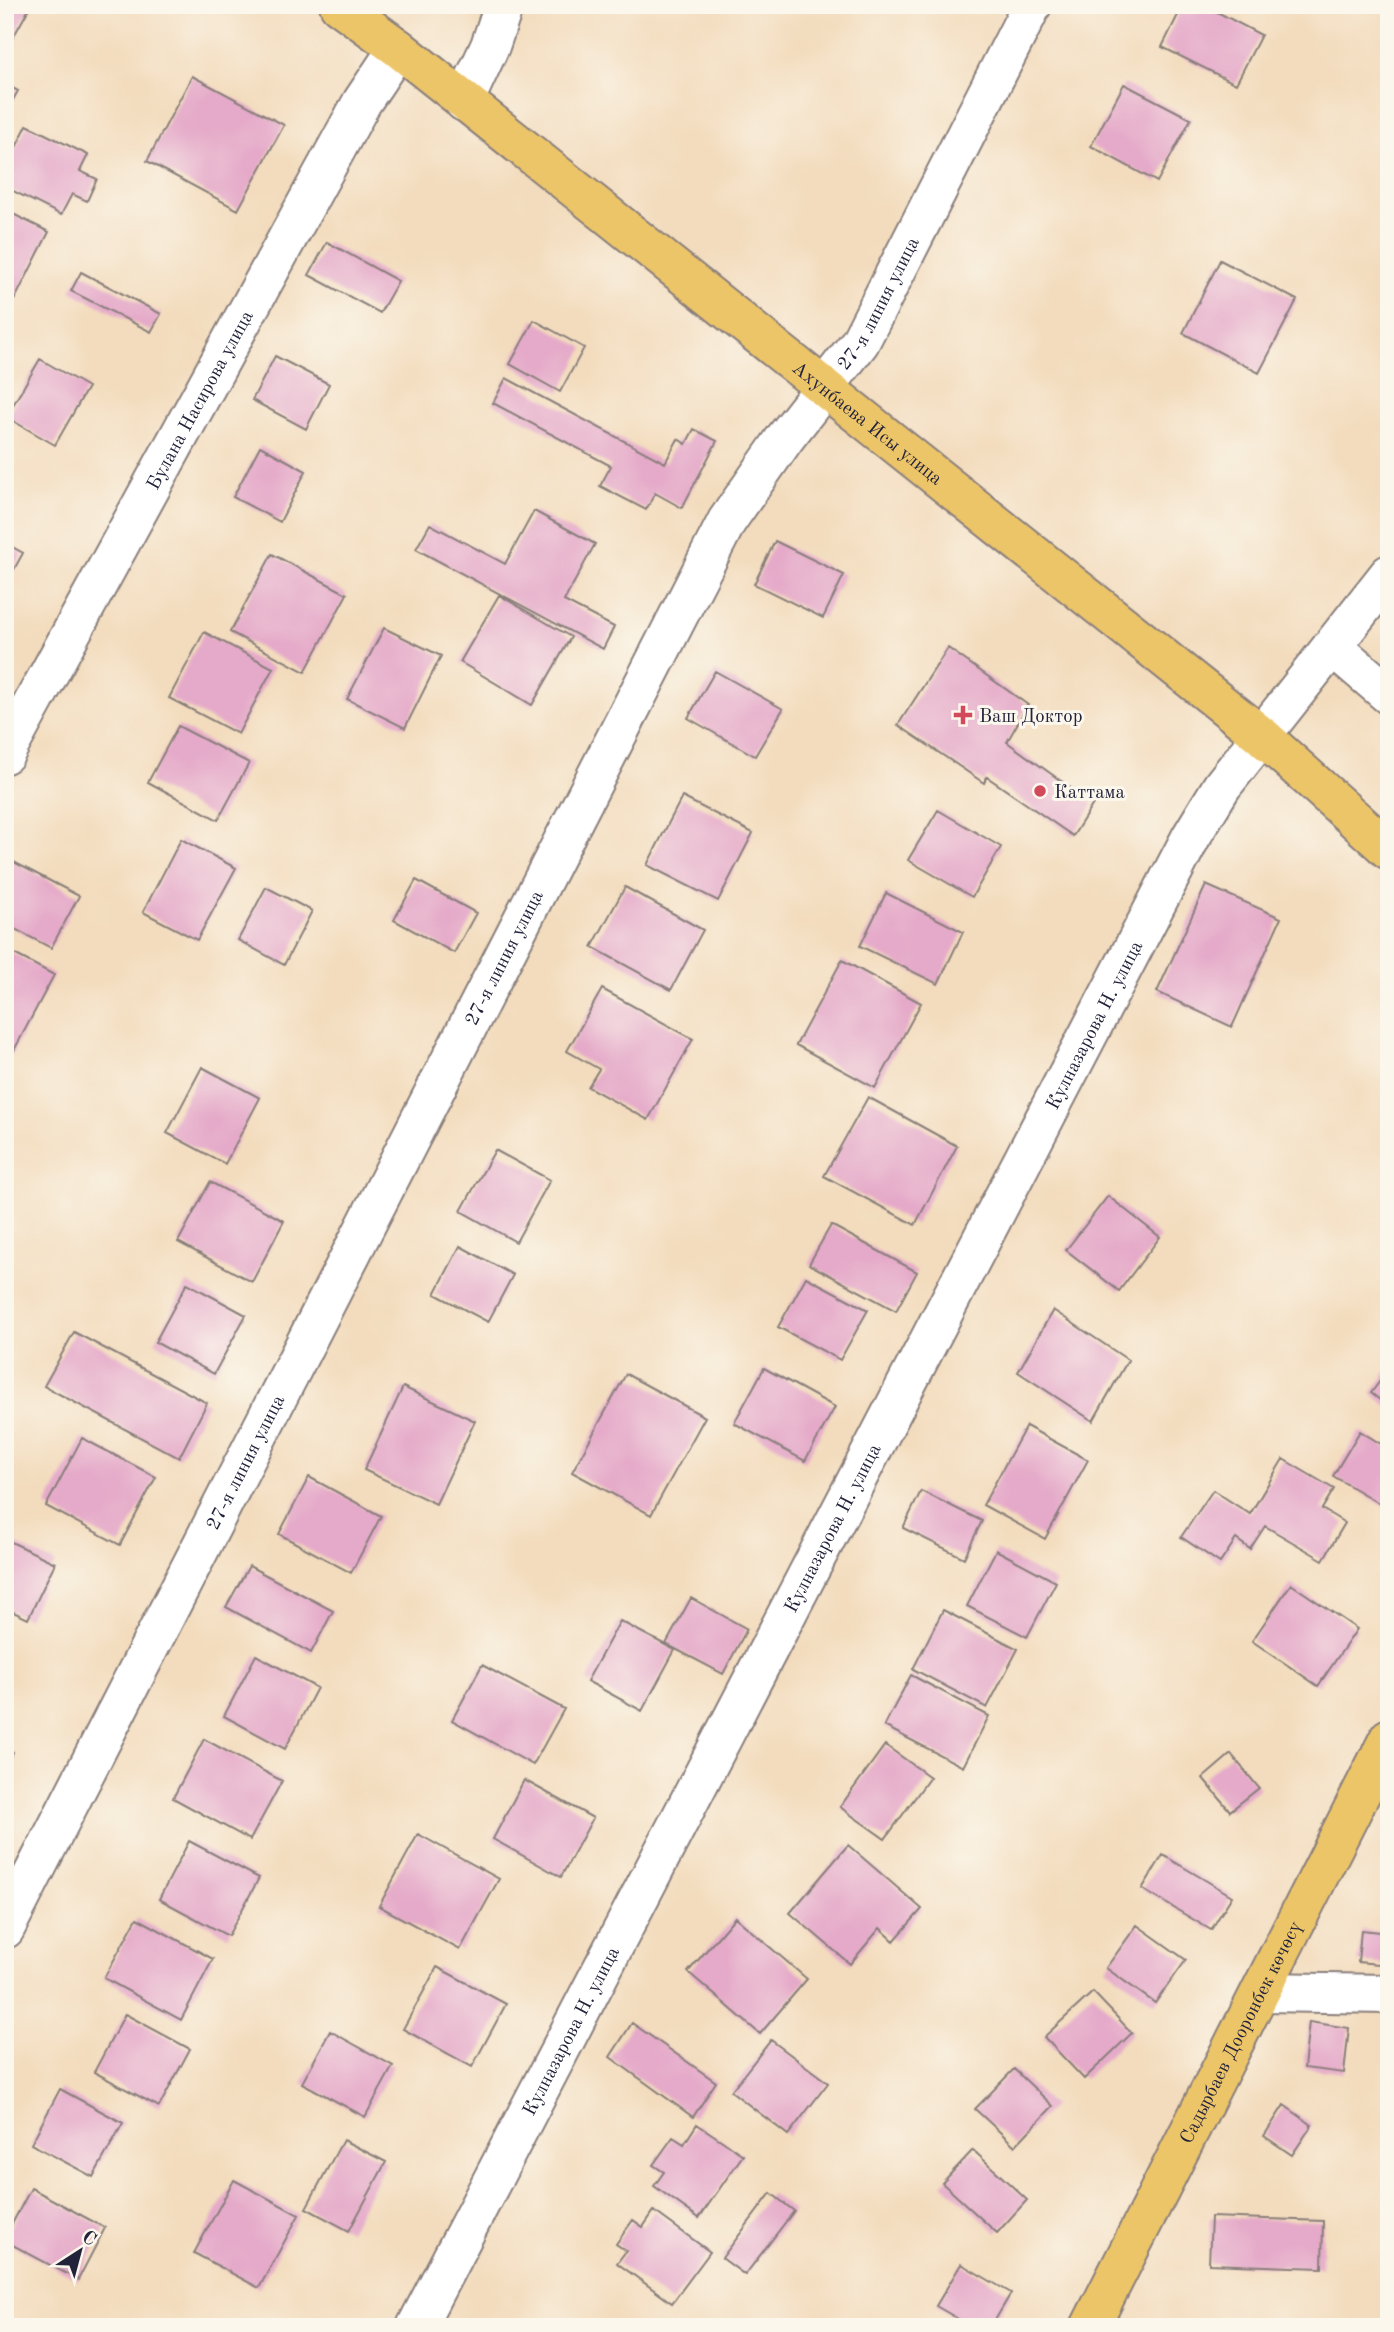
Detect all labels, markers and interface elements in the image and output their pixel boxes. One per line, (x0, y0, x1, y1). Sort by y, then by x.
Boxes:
street label: 27-я линия улица (835, 234, 924, 374)
street label: Булана Насирова улица (145, 307, 258, 494)
street label: Ахунбаева Исы улица (788, 359, 946, 490)
marker: Ваш Доктор (953, 705, 973, 725)
place label: Ваш Доктор (979, 708, 1083, 727)
marker: Каттама (1032, 783, 1048, 799)
place label: Каттама (1054, 784, 1125, 803)
street label: 27-я линия улица (463, 887, 548, 1029)
street label: Кулназарова Н. улица (1044, 938, 1148, 1113)
street label: 27-я линия улица (204, 1392, 289, 1533)
street label: Кулназарова Н. улица (782, 1441, 886, 1616)
street label: Садырбаев Дооронбек көчөсү (1178, 1919, 1306, 2147)
street label: Кулназарова Н. улица (521, 1944, 624, 2119)
north arrow (46, 2216, 116, 2286)
text: С (78, 2228, 99, 2251)

